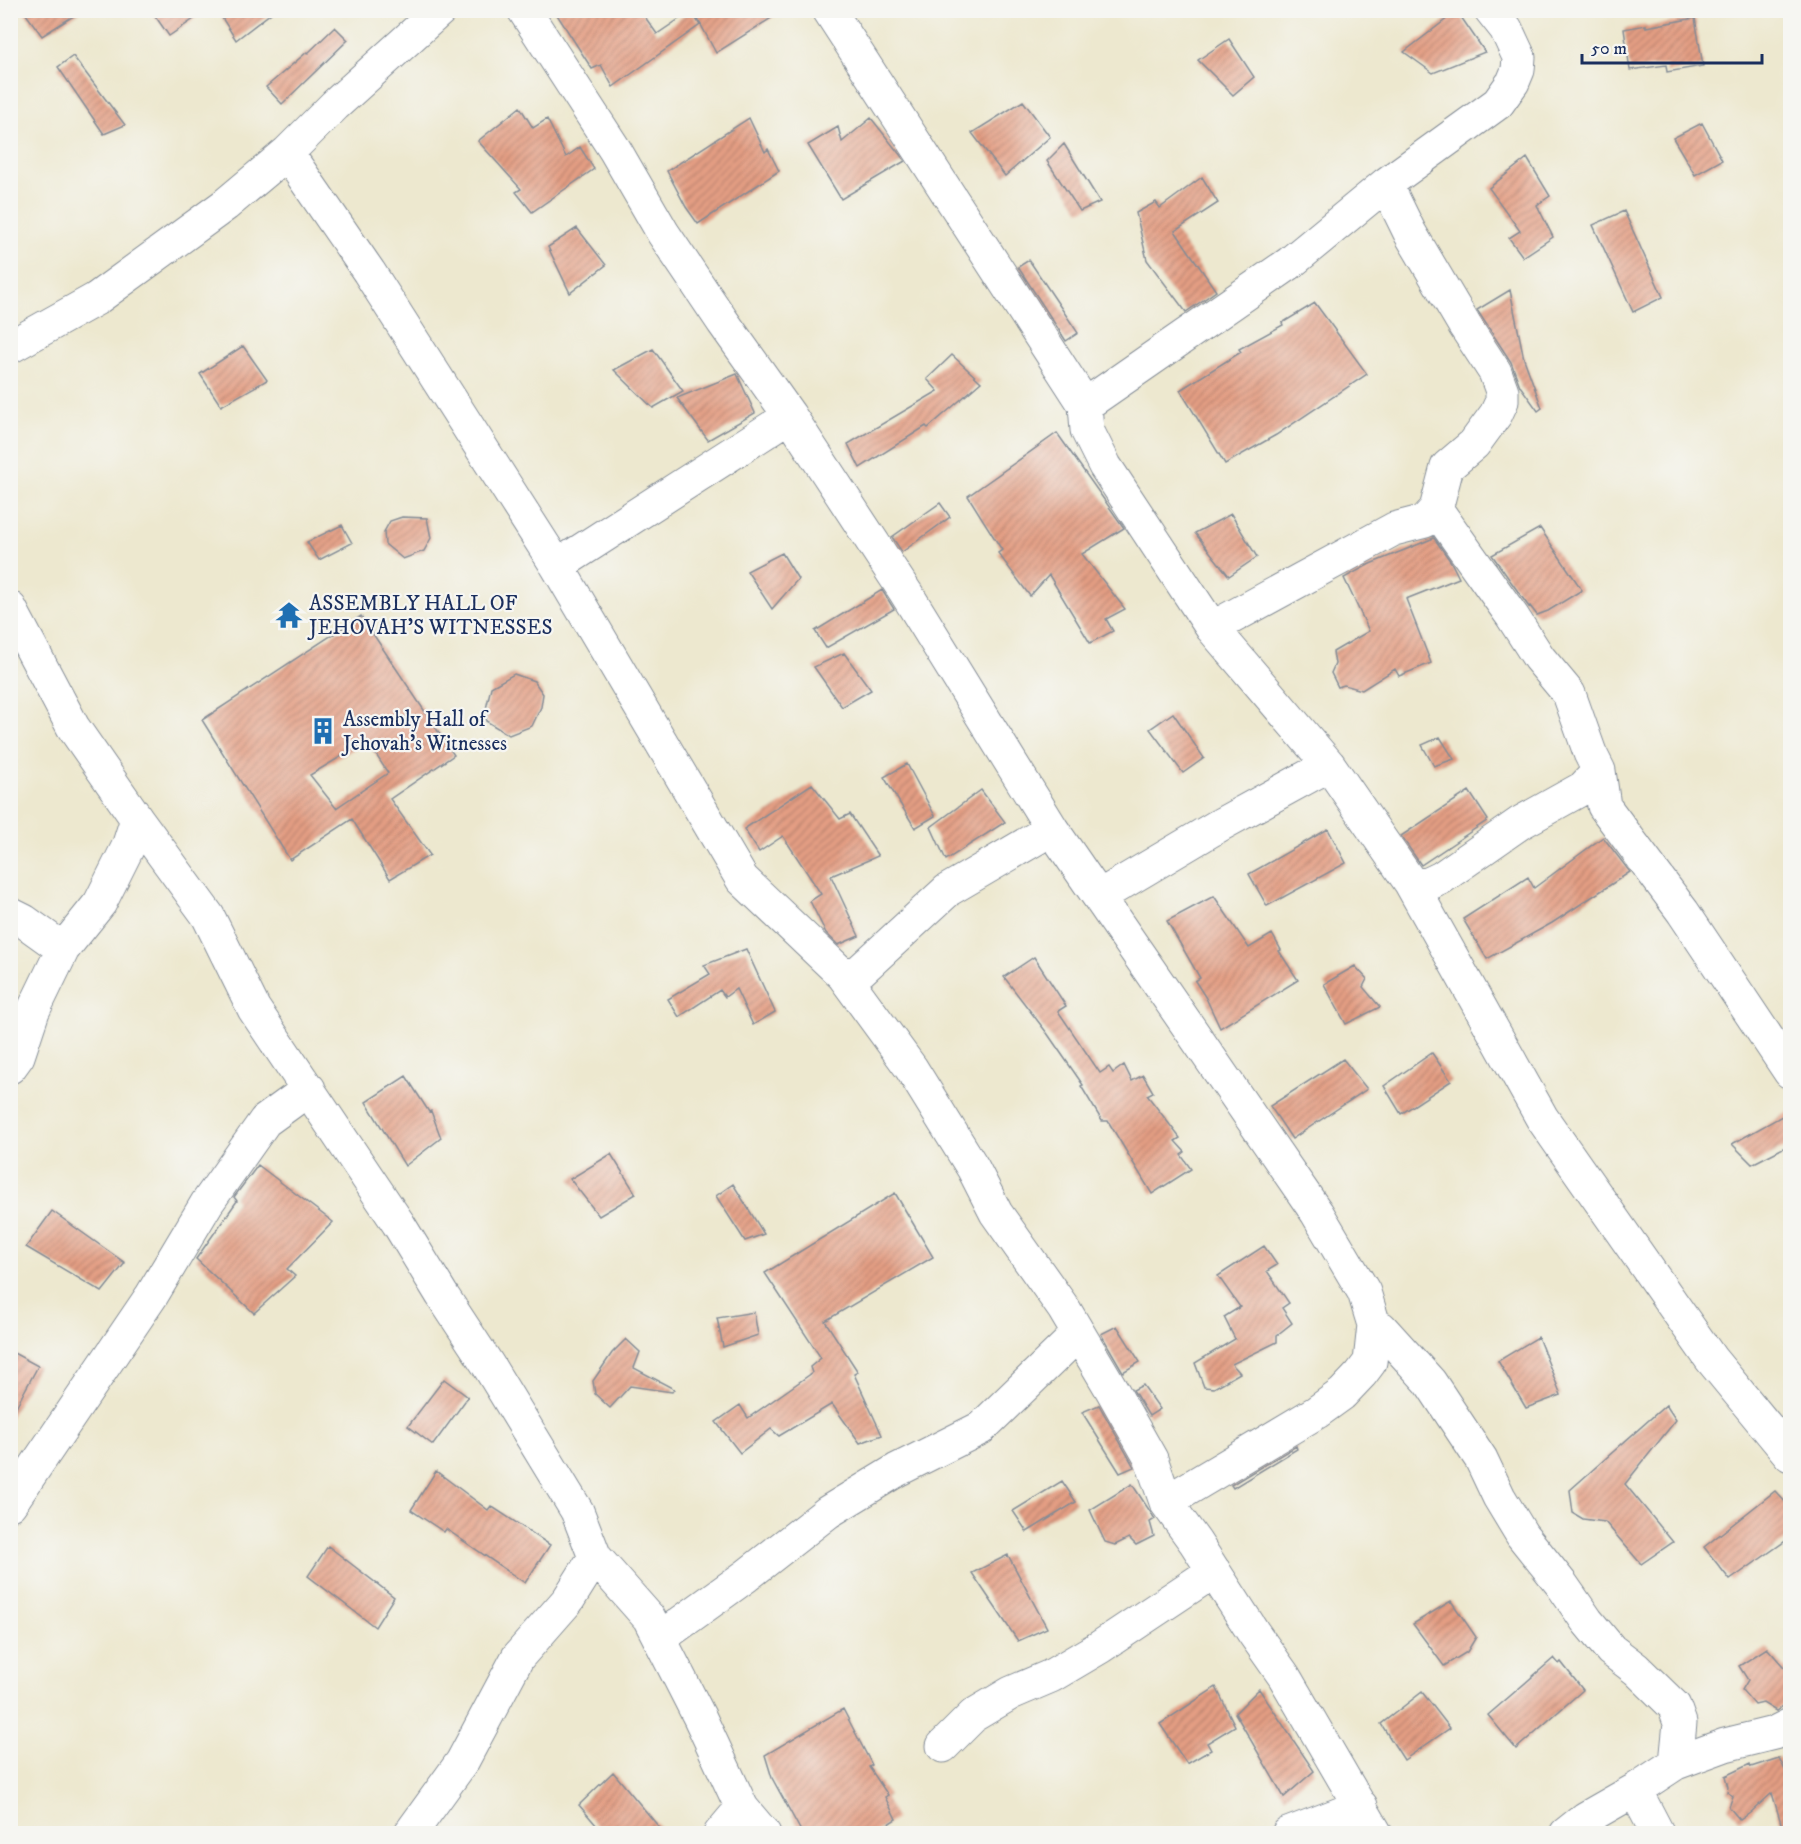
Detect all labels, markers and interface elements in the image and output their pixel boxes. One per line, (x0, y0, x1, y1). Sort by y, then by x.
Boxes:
scale bar (1582, 27, 1762, 65)
text: 50 m (1591, 38, 1627, 60)
place label: ASSEMBLY HALL OF JEHOVAH'S WITNESSES (307, 591, 552, 641)
temple icon: ASSEMBLY HALL OF JEHOVAH'S WITNESSES (274, 600, 304, 630)
place label: Assembly Hall of Jehovah's Witnesses (341, 707, 507, 757)
building icon: Assembly Hall of Jehovah's Witnesses (308, 716, 338, 746)

